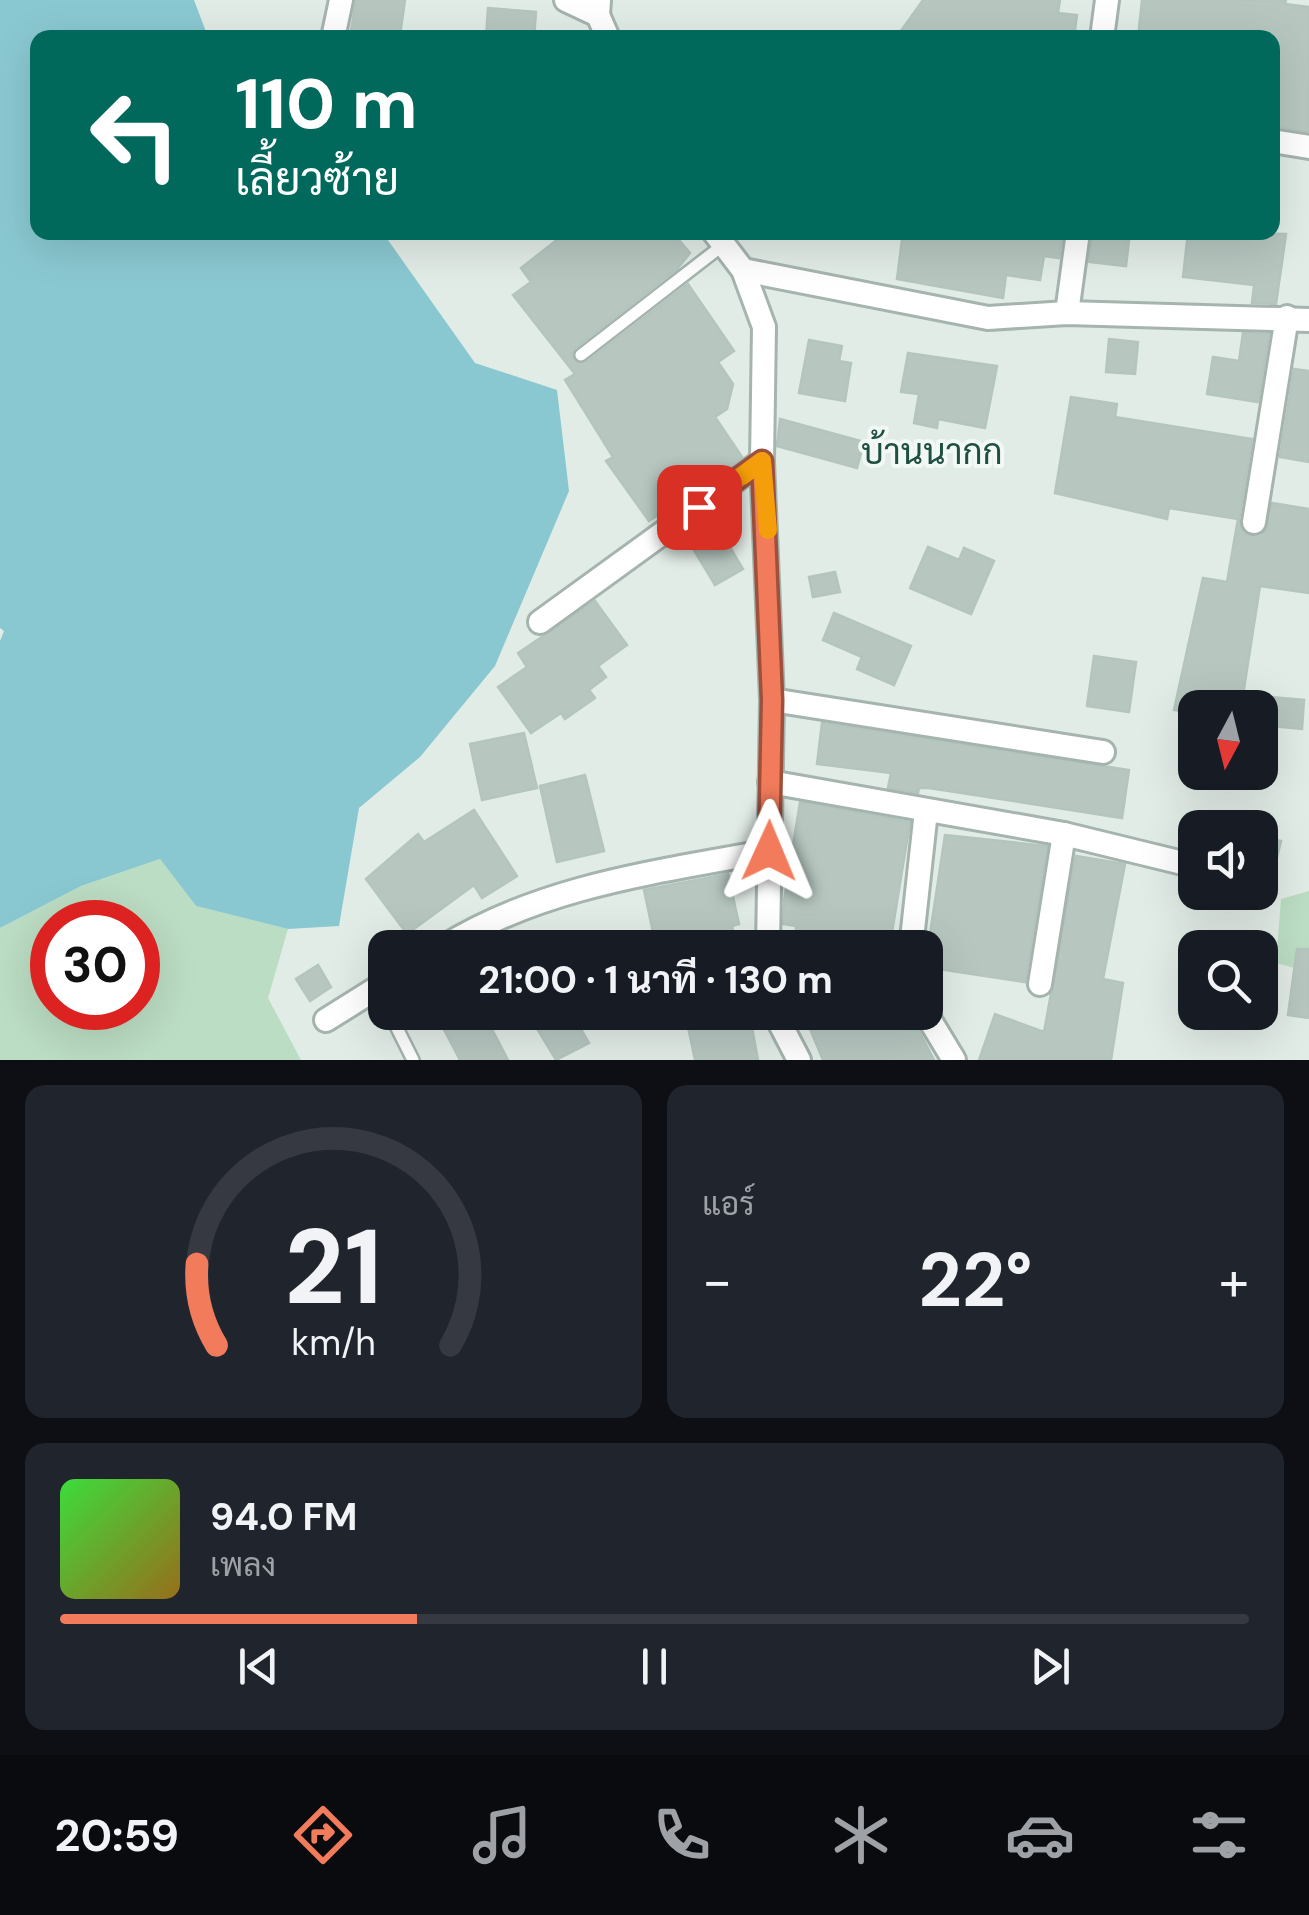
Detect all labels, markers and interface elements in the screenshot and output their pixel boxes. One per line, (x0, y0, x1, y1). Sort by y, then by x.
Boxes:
text: 110 m (235, 59, 418, 150)
icon: left (70, 70, 200, 200)
text: เลี้ยวซ้าย (235, 150, 399, 209)
district label: บ้านนากก (861, 429, 1003, 475)
pin (657, 465, 742, 550)
icon: arrive (672, 480, 727, 535)
north arrow (1178, 690, 1278, 790)
map controls (1178, 690, 1278, 1030)
position arrow (717, 799, 821, 903)
button: sound (1178, 810, 1278, 910)
speed limit sign: 30 (30, 900, 160, 1030)
button: search (1178, 930, 1278, 1030)
text: 21:00 · 1 นาที · 130 m (478, 955, 833, 1005)
text: แอร์ (702, 1183, 755, 1225)
text: 21 (285, 1200, 382, 1335)
text: 22° (919, 1232, 1032, 1329)
text: − (702, 1245, 732, 1317)
text: + (1219, 1245, 1249, 1317)
text: km/h (291, 1320, 376, 1366)
text: 94.0 FM (210, 1492, 357, 1542)
text: เพลง (210, 1544, 276, 1586)
icon: previous (231, 1639, 286, 1694)
icon: pause (627, 1639, 682, 1694)
icon: next (1023, 1639, 1078, 1694)
icon: directions (288, 1800, 358, 1870)
icon: music (467, 1800, 537, 1870)
icon: phone (647, 1800, 717, 1870)
icon: climate (826, 1800, 896, 1870)
icon: car (1005, 1800, 1075, 1870)
icon: filters (1184, 1800, 1254, 1870)
text: 20:59 (55, 1806, 179, 1865)

